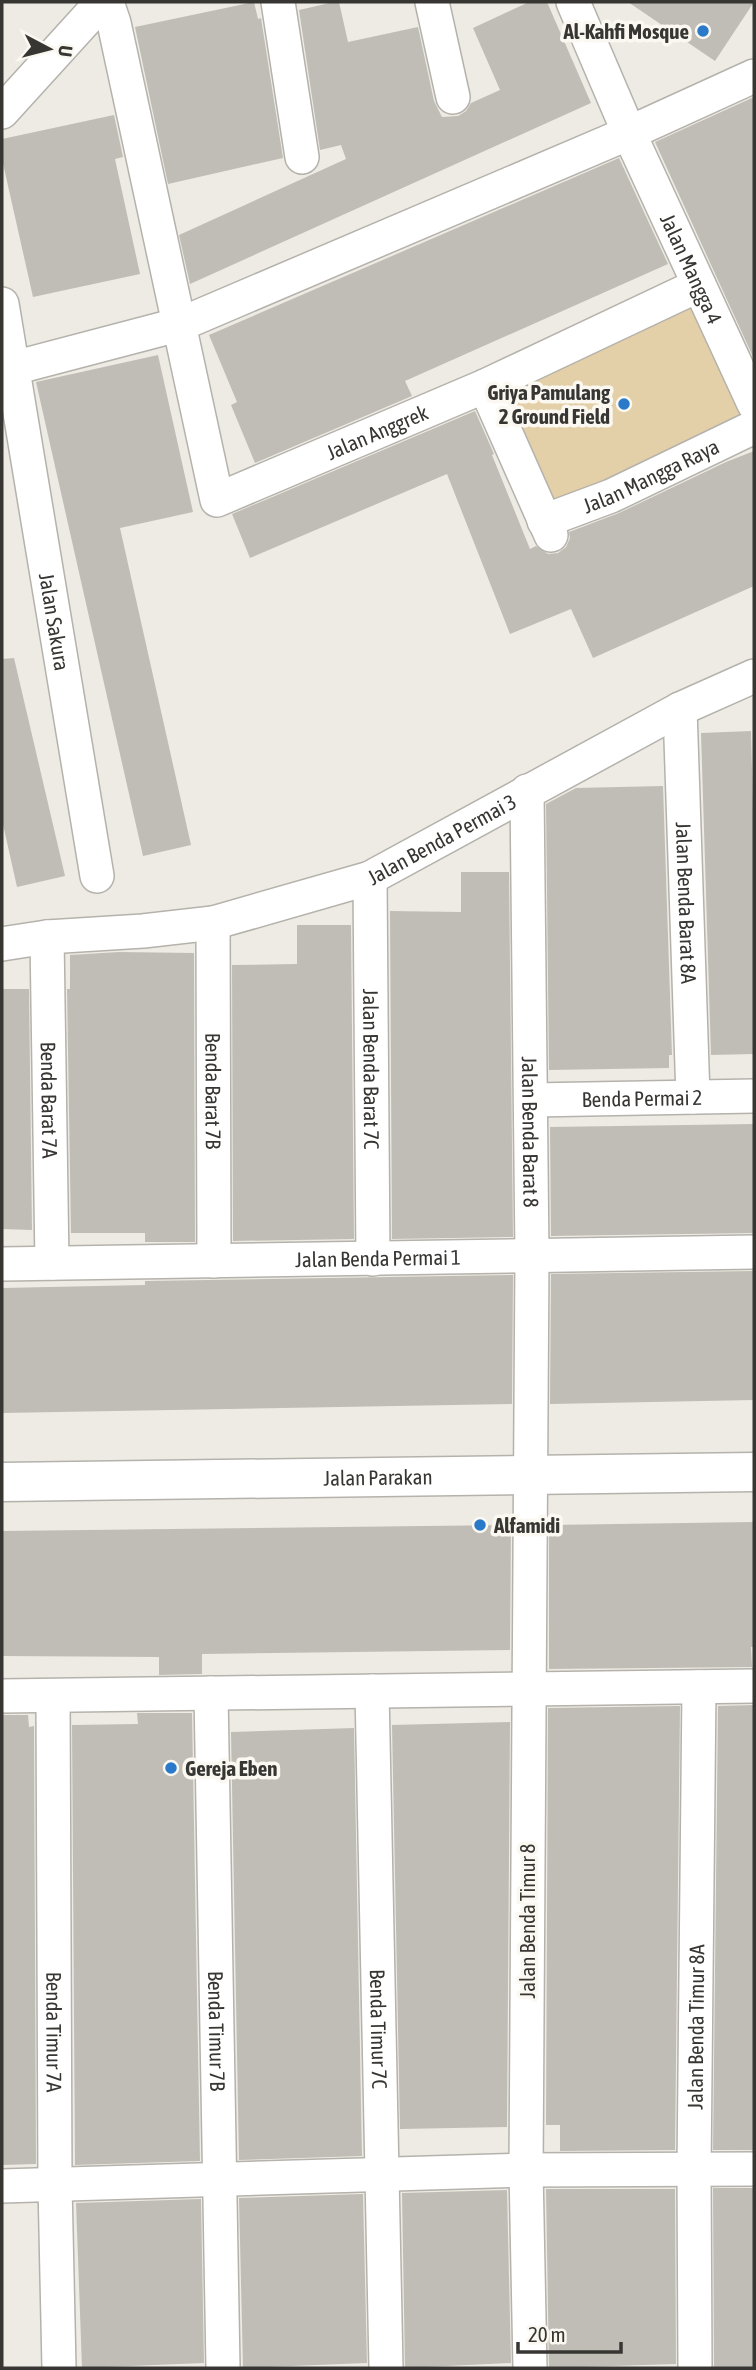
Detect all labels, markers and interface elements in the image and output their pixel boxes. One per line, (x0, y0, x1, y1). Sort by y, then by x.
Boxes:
north arrow (14, 14, 84, 84)
place label: Al-Kahfi Mosque (563, 19, 689, 43)
marker: Al-Kahfi Mosque (695, 23, 711, 39)
text: U (54, 44, 77, 58)
street label: Jalan Mangga 4 (656, 210, 727, 328)
place label: Griya Pamulang 2 Ground Field (487, 380, 611, 428)
marker: Griya Pamulang 2 Ground Field (616, 396, 632, 412)
street label: Jalan Anggrek (323, 400, 431, 464)
street label: Jalan Mangga Raya (579, 434, 723, 517)
street label: Jalan Sakura (35, 571, 75, 672)
street label: Jalan Benda Permai 3 (363, 789, 520, 889)
street label: Jalan Benda Barat 8A (672, 822, 701, 985)
street label: Jalan Benda Barat 7C (359, 988, 384, 1150)
street label: Benda Barat 7B (201, 1033, 226, 1149)
street label: Benda Barat 7A (37, 1041, 62, 1159)
street label: Jalan Benda Barat 8 (518, 1056, 543, 1208)
street label: Benda Permai 2 (581, 1085, 703, 1111)
street label: Jalan Benda Permai 1 (295, 1245, 461, 1271)
street label: Jalan Parakan (323, 1464, 433, 1490)
place label: Alfamidi (493, 1513, 560, 1537)
marker: Alfamidi (472, 1517, 488, 1533)
place label: Gereja Eben (185, 1756, 277, 1780)
marker: Gereja Eben (163, 1760, 179, 1776)
street label: Jalan Benda Timur 8 (515, 1843, 539, 1998)
street label: Jalan Benda Timur 8A (683, 1943, 708, 2110)
street label: Benda Timur 7C (366, 1969, 392, 2090)
street label: Benda Timur 7B (204, 1971, 230, 2091)
street label: Benda Timur 7A (42, 1972, 67, 2093)
scale bar (518, 2310, 621, 2354)
text: 20 m (528, 2322, 566, 2346)

